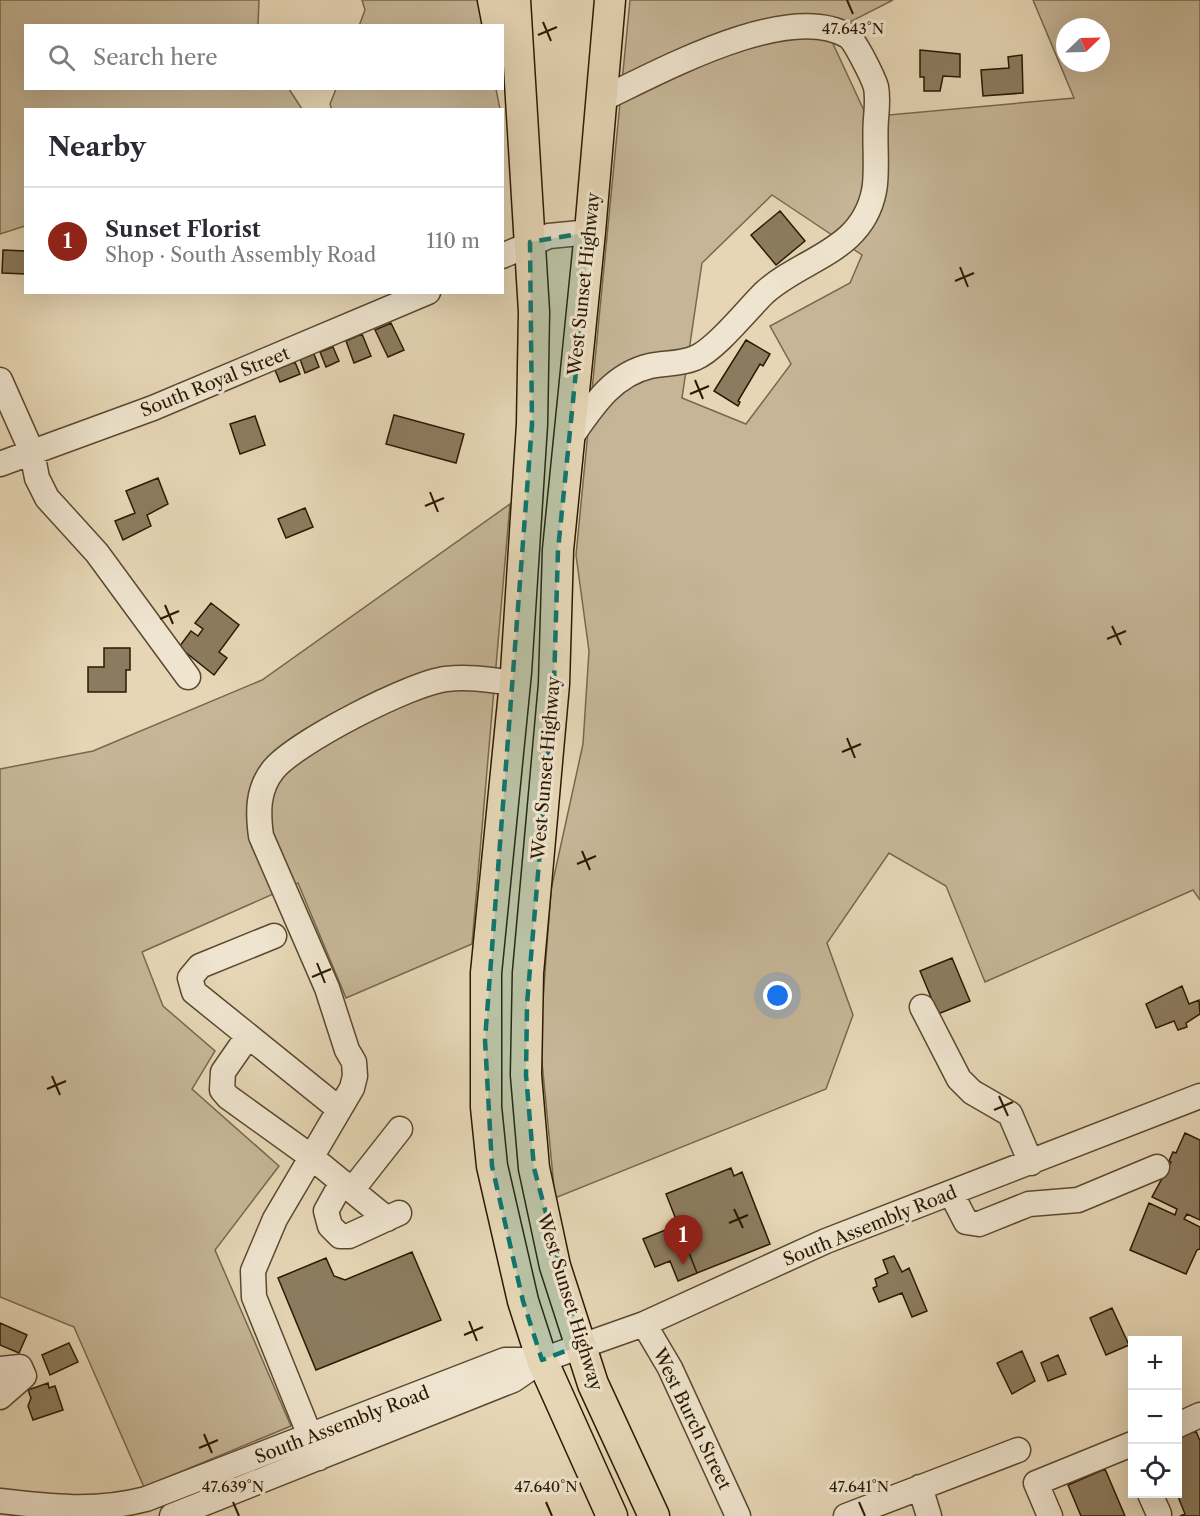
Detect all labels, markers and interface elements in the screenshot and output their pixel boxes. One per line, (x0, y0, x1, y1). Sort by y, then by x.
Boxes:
north arrow (1056, 18, 1110, 72)
text: 47.643°N (822, 19, 884, 38)
search box (24, 24, 504, 90)
icon: search (45, 41, 78, 74)
text: Search here (93, 44, 218, 71)
text: Nearby (48, 131, 146, 163)
street label: West Sunset Highway (563, 190, 605, 378)
text: Sunset Florist (105, 216, 261, 243)
text: 1 (63, 229, 72, 253)
text: 110 m (427, 229, 480, 253)
text: Shop · South Assembly Road (105, 243, 376, 267)
street label: South Royal Street (137, 342, 293, 422)
street label: West Sunset Highway (527, 674, 565, 862)
your location (763, 981, 792, 1010)
street label: South Assembly Road (780, 1181, 960, 1271)
street label: West Sunset Highway (532, 1210, 608, 1394)
pin: 1 (664, 1216, 702, 1265)
map controls (1128, 1336, 1182, 1498)
button: + (1128, 1336, 1182, 1390)
street label: West Burch Street (648, 1344, 736, 1494)
street label: South Assembly Road (252, 1382, 432, 1468)
button: − (1128, 1390, 1182, 1444)
button: locate (1128, 1444, 1182, 1498)
text: 47.639°N (202, 1477, 264, 1496)
text: 47.640°N (514, 1477, 578, 1496)
text: 47.641°N (829, 1477, 889, 1496)

